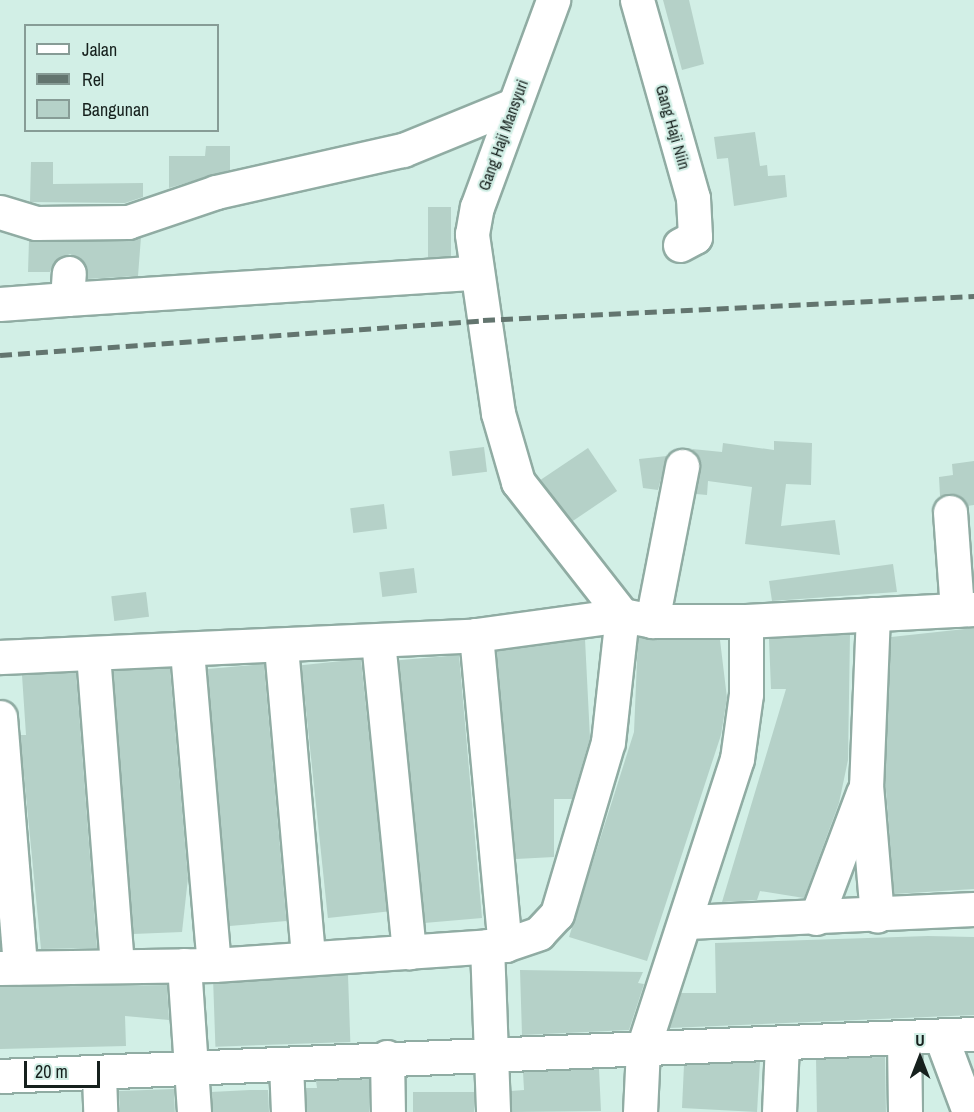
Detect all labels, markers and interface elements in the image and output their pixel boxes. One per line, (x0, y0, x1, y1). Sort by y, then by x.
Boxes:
legend (24, 24, 219, 132)
text: Jalan (82, 37, 117, 62)
text: Rel (82, 67, 104, 92)
street label: Gang Haji Mansyuri (474, 77, 532, 193)
street label: Gang Haji Niin (652, 83, 694, 171)
text: Bangunan (82, 97, 149, 122)
north arrow (890, 1028, 950, 1088)
text: U (915, 1029, 925, 1051)
scale bar (27, 1049, 104, 1087)
text: 20 m (35, 1059, 68, 1084)

